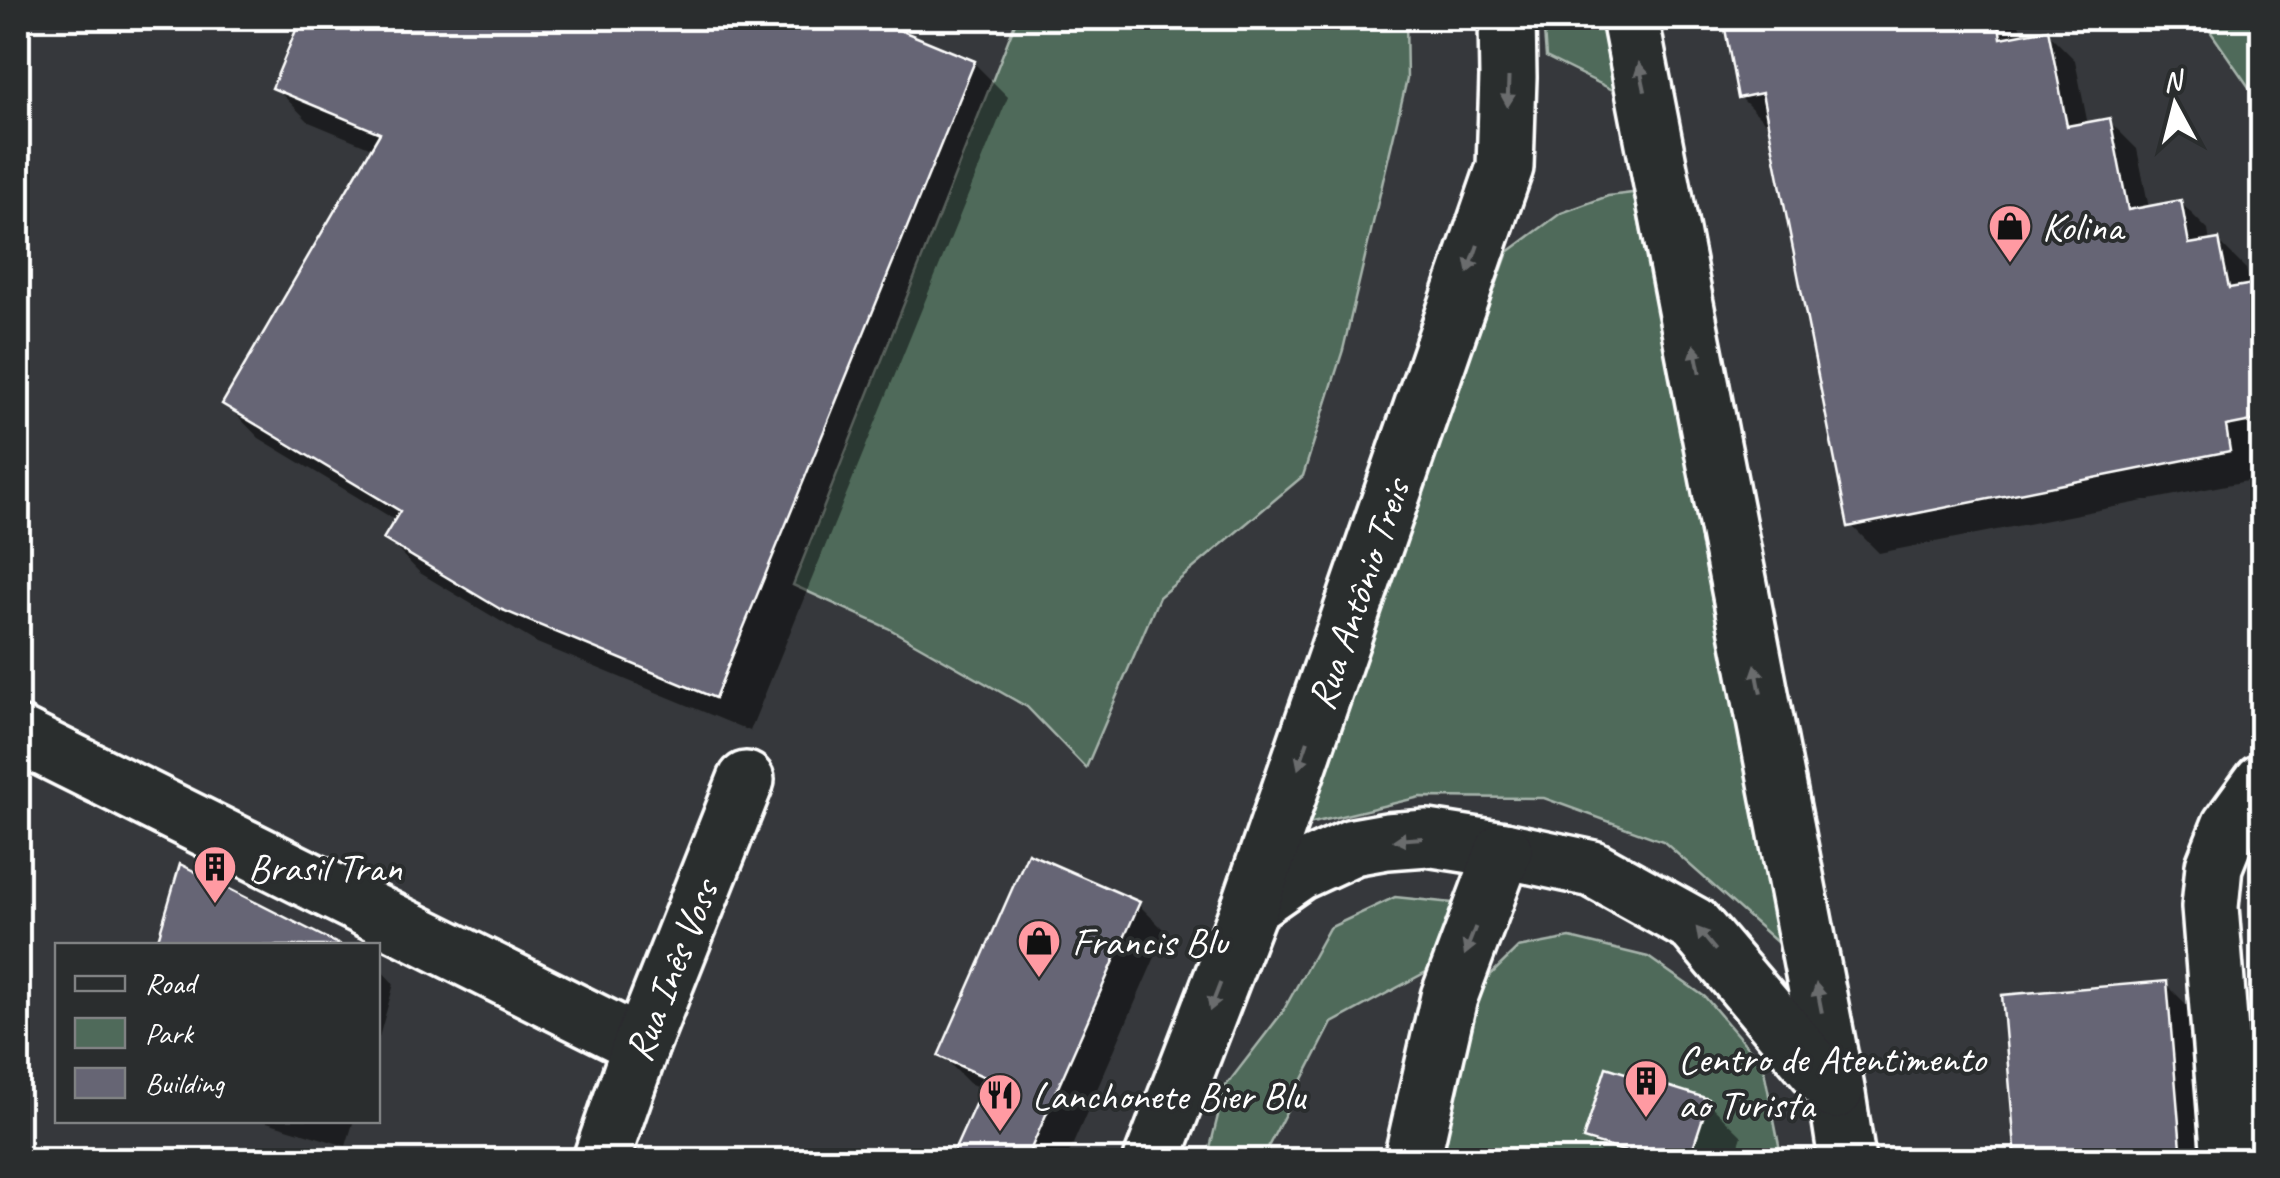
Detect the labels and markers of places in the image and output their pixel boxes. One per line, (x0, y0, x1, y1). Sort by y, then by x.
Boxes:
place label: Kolina (2042, 202, 2126, 252)
shop icon: Kolina (1987, 203, 2033, 264)
place label: Brasil Tran (248, 843, 403, 893)
building icon: Brasil Tran (192, 844, 238, 905)
place label: Francis Blu (1072, 917, 1230, 967)
shop icon: Francis Blu (1016, 918, 1062, 979)
place label: Centro de Atentimento ao Turista (1678, 1034, 1987, 1130)
building icon: Centro de Atentimento ao Turista (1623, 1058, 1669, 1119)
place label: Lanchonete Bier Blu (1032, 1071, 1307, 1121)
restaurant icon: Lanchonete Bier Blu (977, 1072, 1023, 1133)

